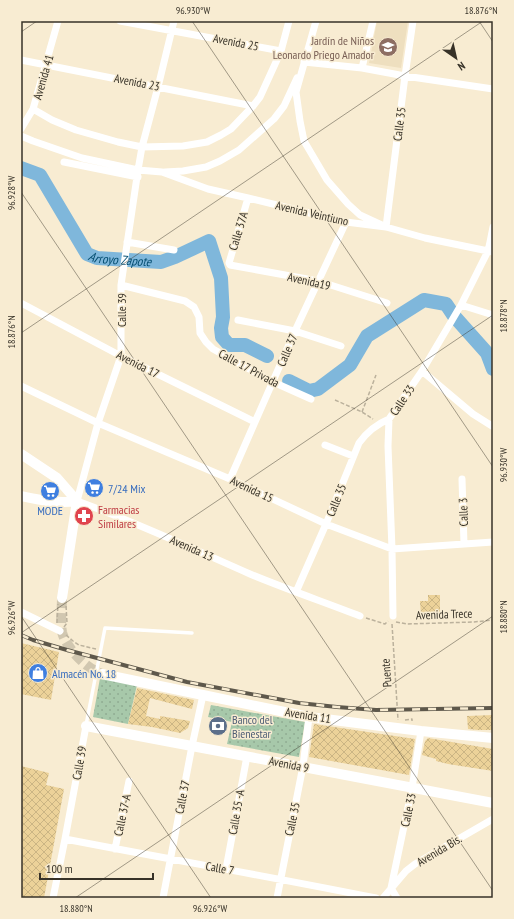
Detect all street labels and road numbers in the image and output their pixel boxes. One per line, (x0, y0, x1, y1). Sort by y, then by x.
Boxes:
street label: Avenida 25 (212, 30, 260, 54)
street label: Avenida 41 (29, 53, 57, 101)
street label: Avenida 23 (113, 70, 161, 94)
street label: Calle 35 (389, 106, 409, 142)
street label: Avenida Veintiuno (274, 197, 350, 229)
street label: Calle 37A (225, 210, 251, 252)
street label: Avenida19 (286, 269, 332, 293)
street label: Calle 39 (114, 293, 129, 327)
street label: Calle 37 (273, 331, 301, 369)
street label: Calle 17 Privada (216, 346, 282, 390)
street label: Avenida 17 (114, 347, 162, 381)
street label: Calle 33 (386, 382, 418, 418)
street label: Avenida 15 (228, 472, 276, 506)
street label: Calle 35 (323, 481, 349, 519)
street label: Calle 3 (455, 497, 471, 527)
street label: Avenida 13 (168, 532, 216, 564)
street label: Avenida Trece (415, 606, 473, 622)
street label: Puente (378, 658, 394, 688)
street label: Avenida 11 (284, 704, 332, 726)
street label: Calle 39 (69, 745, 89, 781)
street label: Avenida 9 (268, 753, 310, 775)
street label: Calle 37 (171, 779, 193, 815)
street label: Calle 35 -A (225, 788, 247, 836)
street label: Calle 37-A (110, 792, 134, 837)
street label: Calle 33 (397, 792, 419, 828)
street label: Calle 35 (281, 801, 303, 837)
street label: Avenida Bis. (414, 831, 464, 869)
street label: Calle 7 (205, 858, 235, 878)

